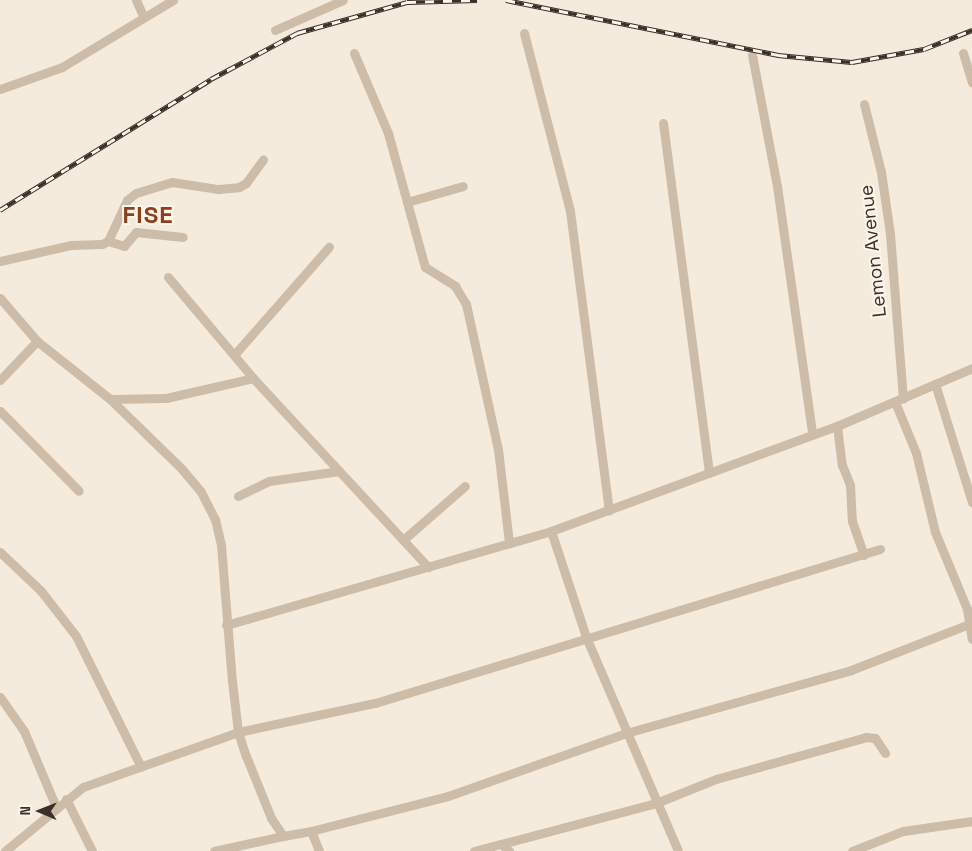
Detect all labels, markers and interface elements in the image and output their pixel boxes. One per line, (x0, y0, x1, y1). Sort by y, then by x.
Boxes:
street label: Lemon Avenue (855, 184, 891, 318)
district label: FISE (122, 201, 174, 229)
north arrow (15, 786, 65, 836)
text: N (16, 806, 34, 816)

